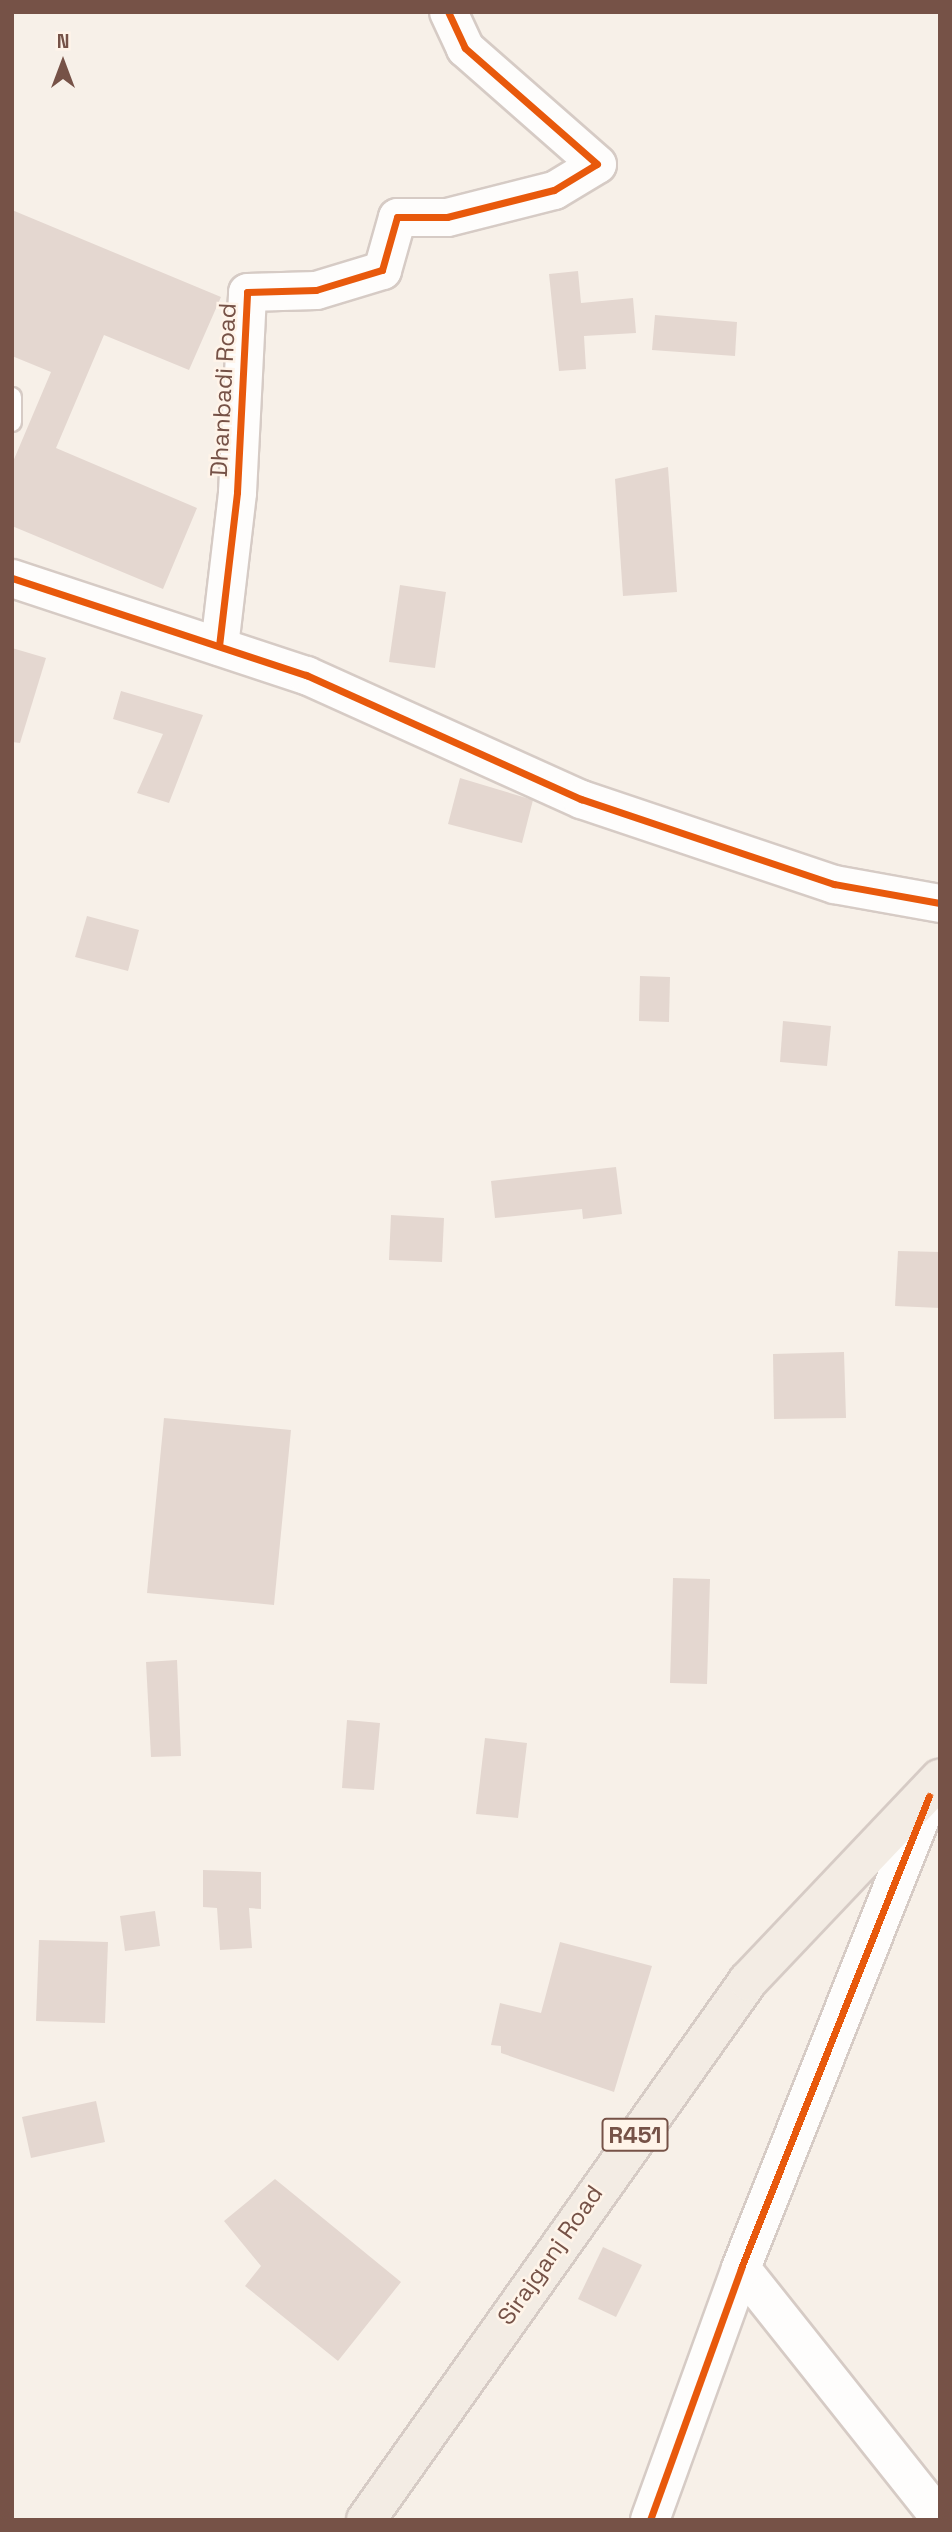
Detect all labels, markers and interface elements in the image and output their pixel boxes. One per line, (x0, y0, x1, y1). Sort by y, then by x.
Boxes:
north arrow (28, 28, 98, 98)
text: N (57, 29, 69, 54)
street label: Dhanbadi Road (204, 302, 242, 478)
road number: R451 (600, 2116, 670, 2154)
street label: Sirajganj Road (491, 2180, 609, 2330)

